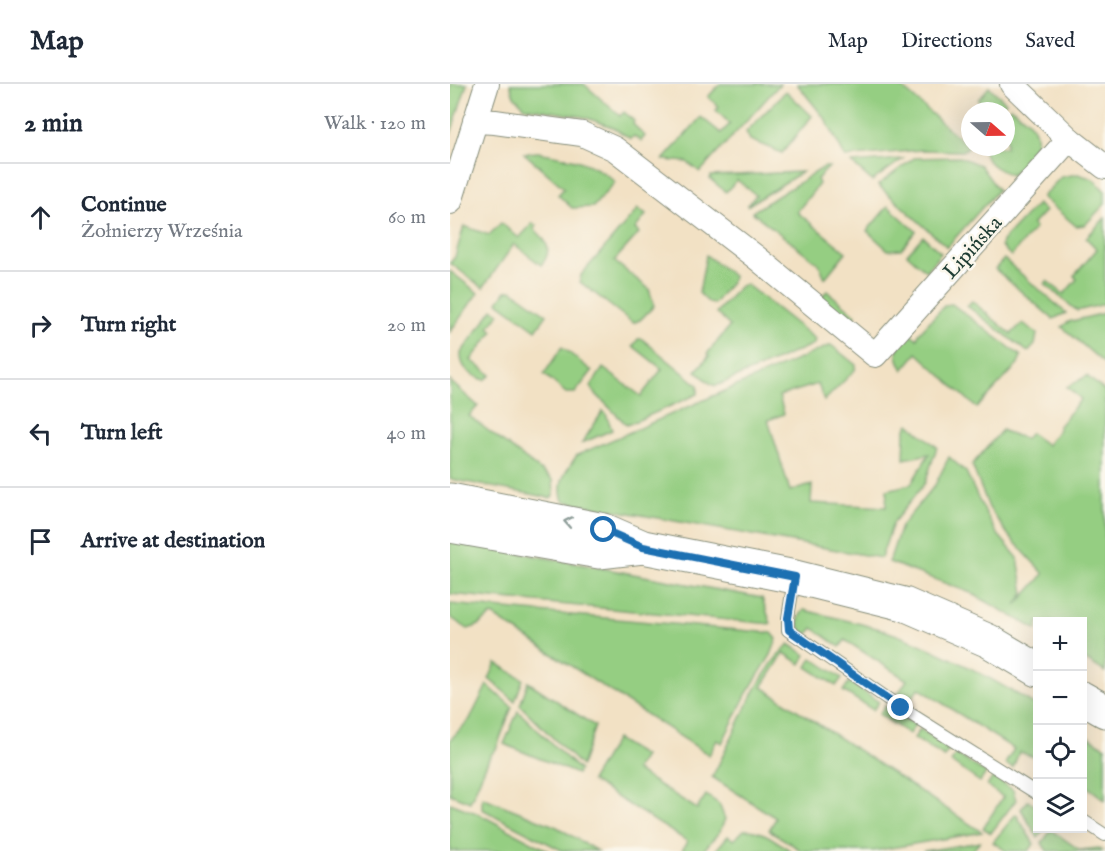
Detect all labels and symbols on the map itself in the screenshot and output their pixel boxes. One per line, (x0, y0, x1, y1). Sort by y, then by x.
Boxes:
north arrow (961, 102, 1015, 156)
street label: Lipińska (938, 210, 1009, 285)
one-way arrow (563, 516, 573, 529)
route start (590, 516, 616, 542)
route end (887, 694, 913, 720)

